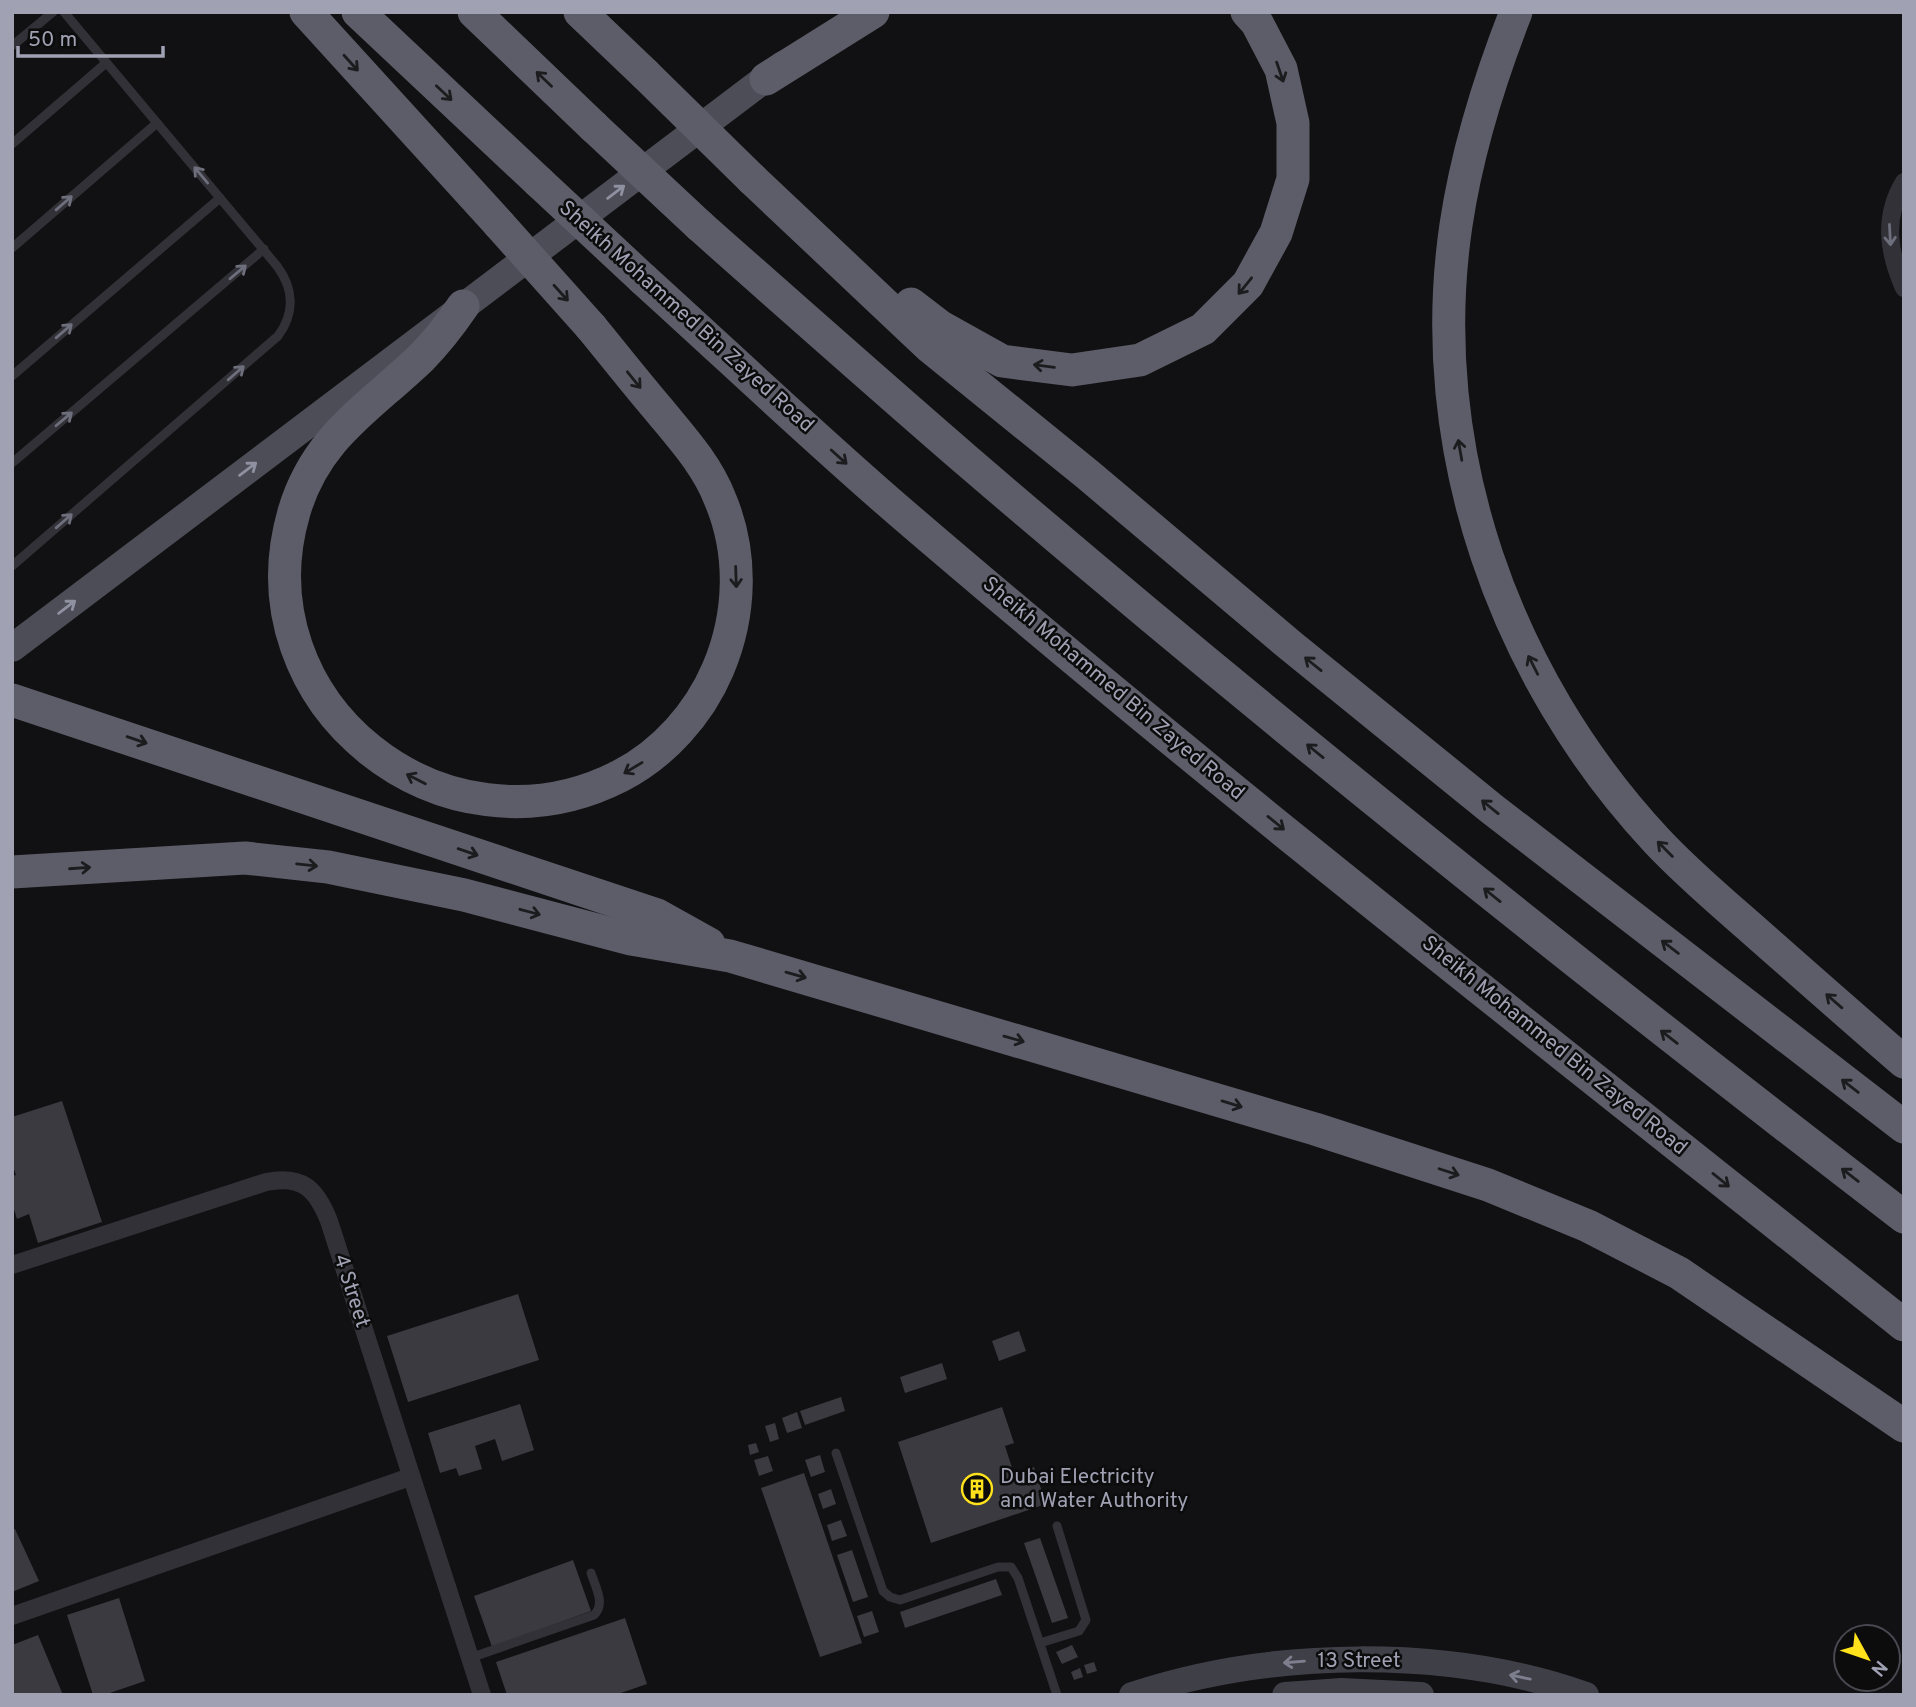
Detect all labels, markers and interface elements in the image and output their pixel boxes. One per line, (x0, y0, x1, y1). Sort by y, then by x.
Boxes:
scale bar (18, 14, 163, 58)
text: 50 m (28, 27, 77, 54)
one-way arrow (343, 54, 360, 71)
one-way arrow (1275, 60, 1287, 82)
one-way arrow (536, 71, 553, 88)
one-way arrow (435, 84, 452, 101)
one-way arrow (193, 166, 209, 184)
one-way arrow (606, 184, 624, 199)
one-way arrow (55, 195, 73, 211)
street label: Sheikh Mohammed Bin Zayed Road (553, 195, 819, 439)
one-way arrow (1884, 223, 1897, 246)
one-way arrow (228, 264, 246, 279)
one-way arrow (1237, 276, 1252, 294)
one-way arrow (553, 284, 569, 302)
one-way arrow (55, 323, 73, 339)
one-way arrow (1033, 360, 1056, 373)
one-way arrow (227, 365, 245, 381)
one-way arrow (626, 370, 642, 388)
one-way arrow (55, 411, 73, 427)
one-way arrow (1453, 439, 1466, 462)
one-way arrow (830, 448, 847, 465)
one-way arrow (238, 462, 257, 477)
one-way arrow (55, 513, 73, 529)
one-way arrow (729, 565, 742, 588)
street label: Sheikh Mohammed Bin Zayed Road (976, 571, 1250, 807)
one-way arrow (57, 599, 75, 614)
one-way arrow (1525, 655, 1539, 676)
one-way arrow (1305, 656, 1323, 672)
one-way arrow (125, 735, 147, 748)
one-way arrow (1306, 743, 1324, 759)
one-way arrow (624, 761, 644, 775)
one-way arrow (406, 771, 427, 785)
one-way arrow (1481, 800, 1499, 815)
one-way arrow (1266, 815, 1284, 831)
one-way arrow (1656, 841, 1673, 858)
one-way arrow (457, 847, 479, 860)
one-way arrow (295, 859, 318, 872)
one-way arrow (69, 861, 91, 874)
one-way arrow (1483, 887, 1501, 902)
one-way arrow (518, 907, 540, 920)
street label: Sheikh Mohammed Bin Zayed Road (1416, 930, 1692, 1162)
one-way arrow (1661, 939, 1679, 954)
one-way arrow (785, 969, 807, 982)
one-way arrow (1825, 993, 1843, 1009)
one-way arrow (1661, 1029, 1679, 1044)
one-way arrow (1003, 1034, 1025, 1047)
one-way arrow (1841, 1078, 1859, 1093)
one-way arrow (1221, 1099, 1243, 1112)
one-way arrow (1438, 1167, 1460, 1179)
one-way arrow (1841, 1168, 1859, 1183)
one-way arrow (1712, 1172, 1730, 1187)
street label: 4 Street (326, 1251, 376, 1331)
place label: Dubai Electricity and Water Authority (1000, 1464, 1188, 1515)
building icon: Dubai Electricity and Water Authority (960, 1472, 994, 1506)
north arrow (1832, 1623, 1902, 1693)
street label: 13 Street (1317, 1648, 1401, 1675)
text: N (1865, 1655, 1892, 1681)
one-way arrow (1283, 1656, 1306, 1669)
one-way arrow (1509, 1670, 1532, 1684)

